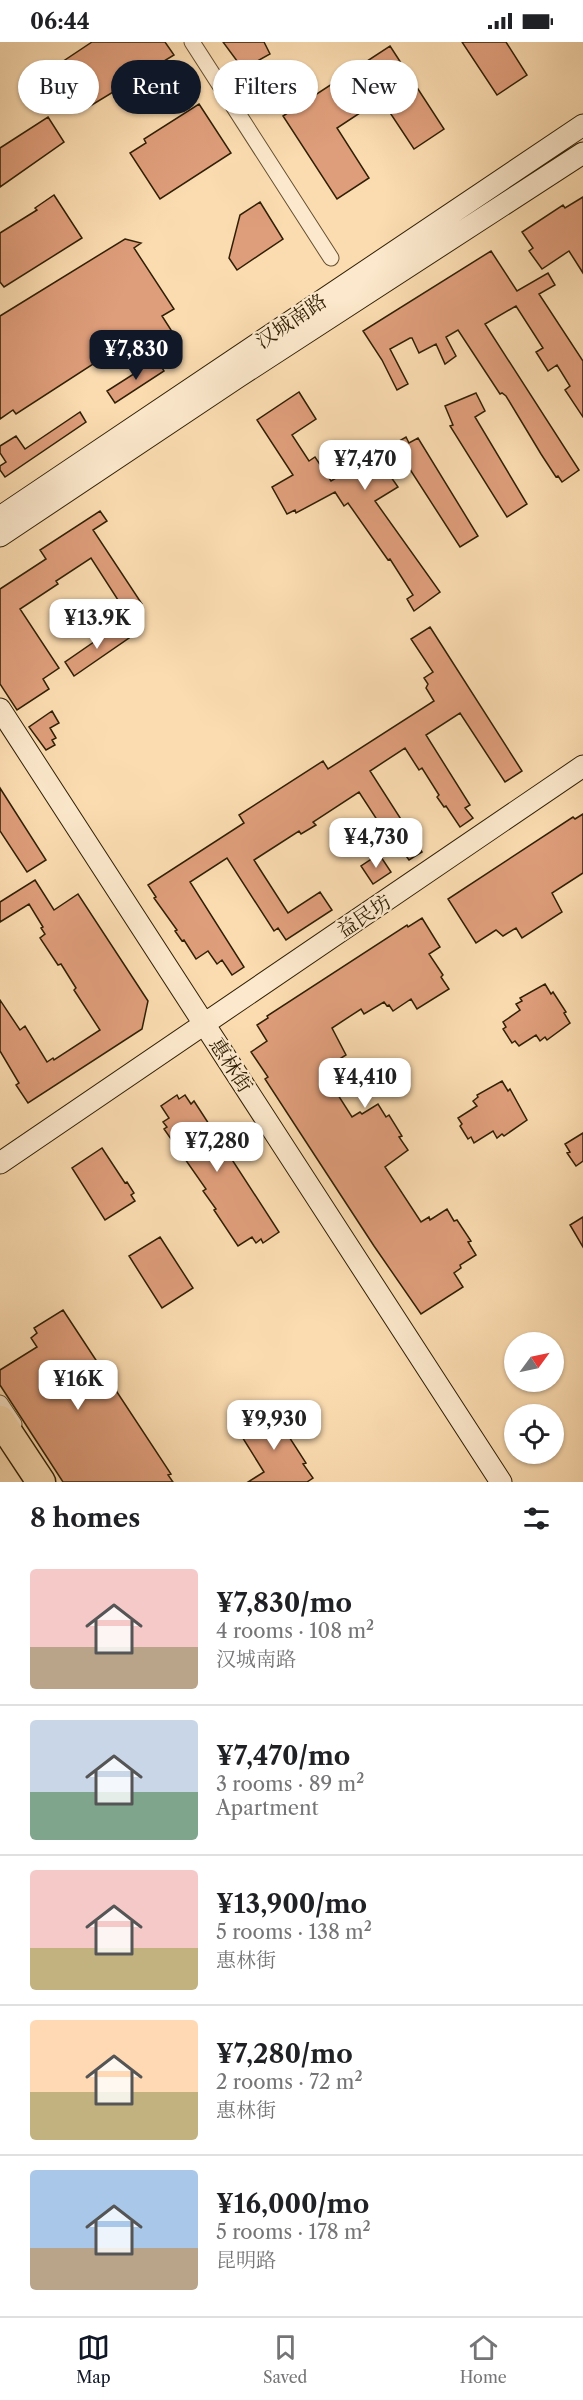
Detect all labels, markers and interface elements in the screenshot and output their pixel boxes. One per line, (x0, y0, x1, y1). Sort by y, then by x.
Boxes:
text: 06:44 (30, 8, 90, 35)
chip: Buy (18, 60, 99, 114)
chip: Rent (111, 60, 201, 114)
chip: Filters (213, 60, 318, 114)
chip: New (330, 60, 418, 114)
street label: 汉城南路 (251, 289, 331, 353)
pin: ¥7,830 (87, 330, 185, 381)
text: ¥7,830 (104, 337, 168, 361)
pin: ¥7,470 (316, 440, 414, 491)
text: ¥7,470 (333, 447, 397, 471)
pin: ¥13.9K (48, 599, 146, 650)
text: ¥13.9K (64, 606, 130, 630)
pin: ¥4,730 (327, 818, 425, 869)
text: ¥4,730 (343, 825, 409, 849)
street label: 益民坊 (332, 889, 396, 943)
street label: 惠林街 (205, 1033, 257, 1097)
pin: ¥4,410 (316, 1058, 414, 1109)
text: ¥4,410 (333, 1065, 397, 1089)
pin: ¥7,280 (168, 1122, 266, 1173)
text: ¥7,280 (184, 1129, 250, 1153)
north arrow (504, 1332, 564, 1392)
map controls (504, 1332, 564, 1464)
pin: ¥16K (42, 1360, 114, 1411)
text: ¥16K (53, 1367, 103, 1391)
pin: ¥9,930 (225, 1400, 323, 1451)
button: locate (504, 1404, 564, 1464)
text: ¥9,930 (241, 1407, 307, 1431)
text: 8 homes (30, 1502, 140, 1534)
icon: filters (520, 1502, 553, 1535)
text: ¥7,830/mo (216, 1587, 352, 1619)
icon: home (78, 1593, 150, 1665)
text: 4 rooms · 108 m² (216, 1619, 374, 1643)
text: 汉城南路 (216, 1647, 296, 1671)
text: ¥7,470/mo (216, 1740, 350, 1772)
icon: home (78, 1744, 150, 1816)
text: 3 rooms · 89 m² (216, 1772, 364, 1796)
text: Apartment (216, 1796, 319, 1820)
text: ¥13,900/mo (216, 1888, 367, 1920)
icon: home (78, 1894, 150, 1966)
text: 5 rooms · 138 m² (216, 1920, 372, 1944)
text: 惠林街 (216, 1948, 276, 1972)
text: ¥7,280/mo (216, 2038, 353, 2070)
icon: home (78, 2044, 150, 2116)
text: 2 rooms · 72 m² (216, 2070, 363, 2094)
text: 惠林街 (216, 2098, 276, 2122)
text: ¥16,000/mo (216, 2188, 369, 2220)
icon: home (78, 2194, 150, 2266)
text: 5 rooms · 178 m² (216, 2220, 371, 2244)
text: 昆明路 (216, 2248, 276, 2272)
tab: Map (76, 2331, 111, 2387)
tab: Saved (263, 2331, 307, 2387)
tab: Home (460, 2331, 507, 2387)

